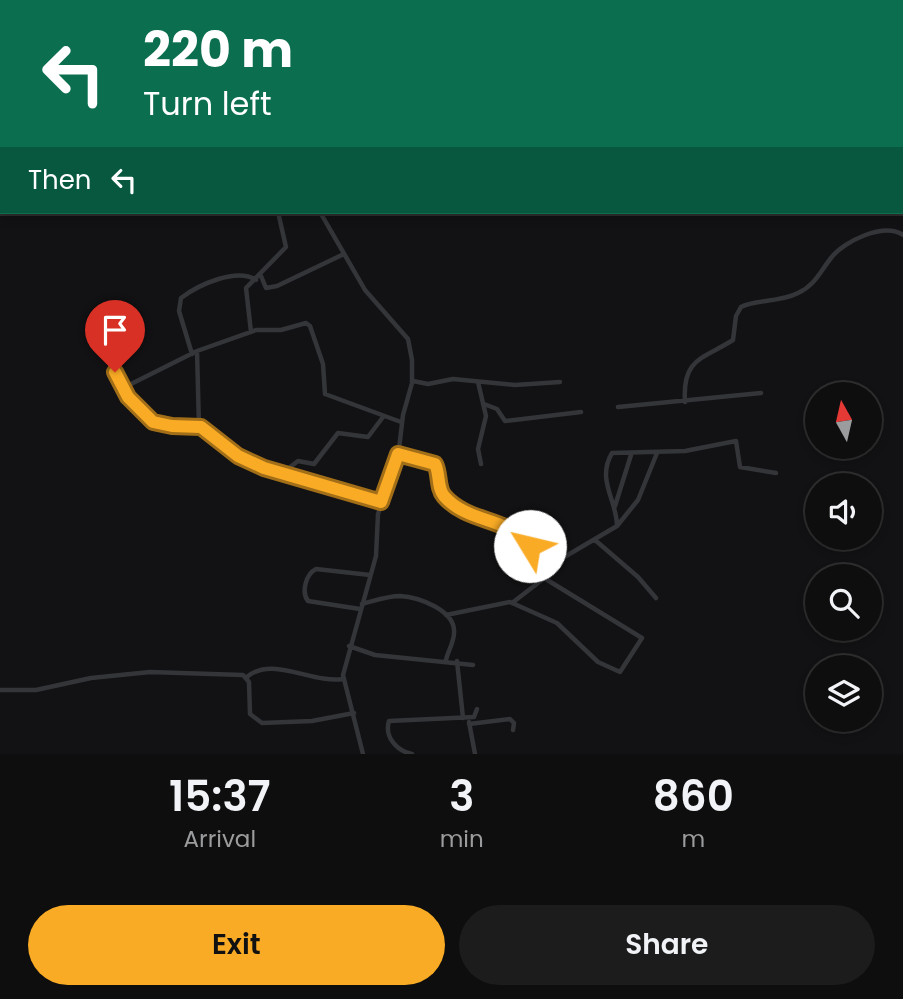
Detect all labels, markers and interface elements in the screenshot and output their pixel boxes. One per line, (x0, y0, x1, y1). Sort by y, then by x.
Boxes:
text: 220 m (143, 16, 293, 84)
icon: left (28, 28, 119, 119)
text: Turn left (143, 81, 272, 126)
icon: left (105, 161, 143, 199)
text: Then (28, 162, 91, 198)
pin (85, 300, 145, 372)
icon: arrive (96, 311, 134, 349)
north arrow (805, 382, 882, 458)
map controls (805, 382, 882, 732)
button: sound (805, 473, 882, 550)
position arrow (493, 509, 567, 583)
button: search (805, 564, 882, 641)
button: layers (805, 655, 882, 732)
text: 15:37 (169, 767, 271, 826)
text: 3 (449, 767, 474, 826)
text: 860 (653, 767, 734, 826)
text: Arrival (184, 823, 256, 855)
text: min (440, 823, 484, 855)
text: m (682, 823, 705, 855)
button: Exit (28, 905, 445, 985)
button: Share (459, 905, 875, 985)

